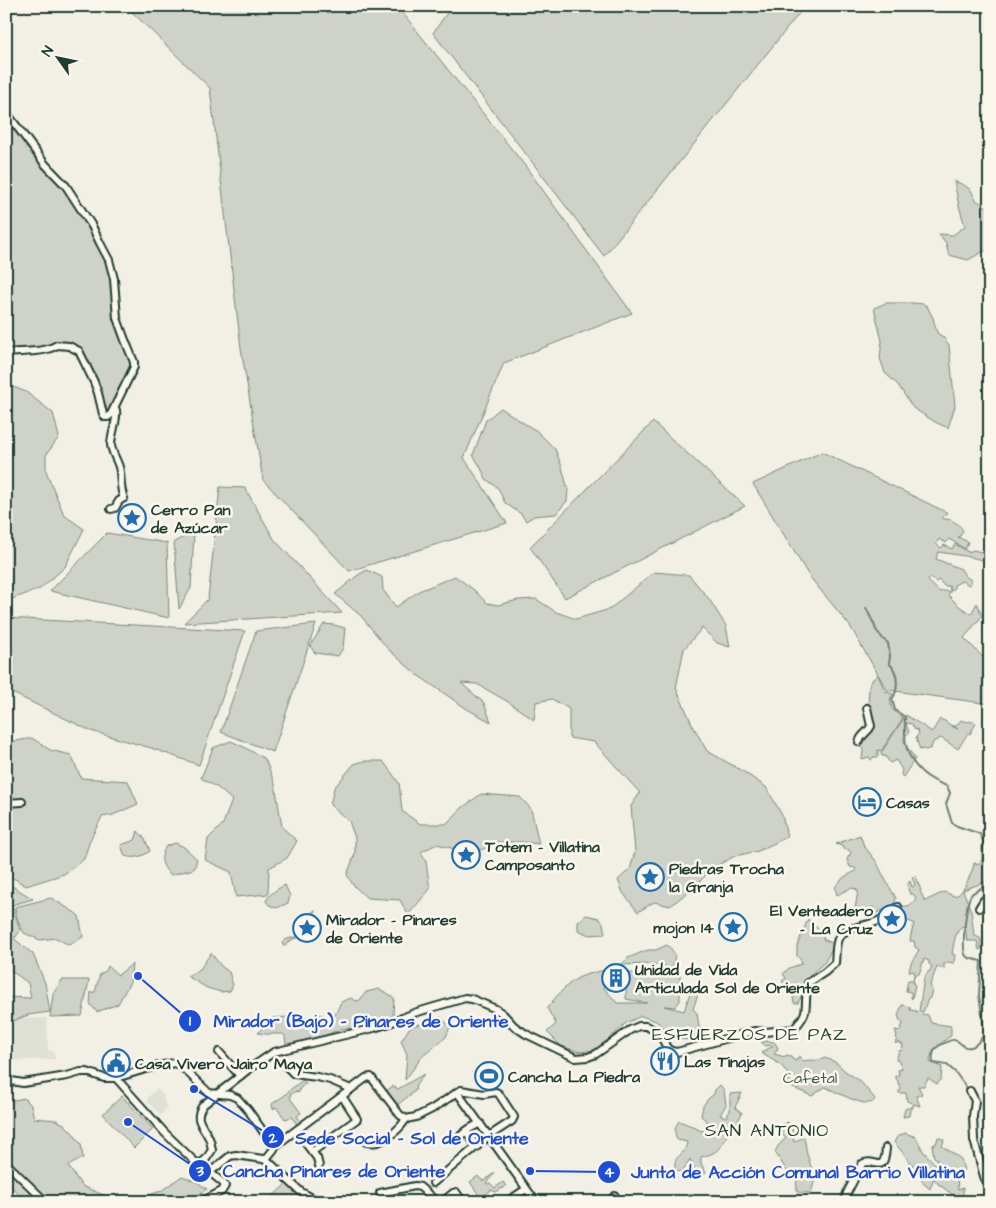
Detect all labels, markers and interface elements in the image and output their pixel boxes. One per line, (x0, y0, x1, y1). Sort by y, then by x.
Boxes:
north arrow (32, 32, 82, 82)
text: N (37, 42, 59, 61)
place label: Cerro Pan de Azúcar (150, 499, 230, 539)
place icon: Cerro Pan de Azúcar (117, 503, 147, 533)
hotel icon: Casas (852, 787, 882, 817)
place label: Casas (886, 792, 930, 814)
place label: Totem - Villatina Camposanto (484, 836, 601, 876)
place icon: Totem - Villatina Camposanto (451, 840, 481, 870)
place label: Piedras Trocha la Granja (669, 858, 785, 898)
place icon: Piedras Trocha la Granja (635, 862, 665, 892)
place label: El Venteadero - La Cruz (770, 900, 874, 940)
place icon: El Venteadero - La Cruz (877, 904, 907, 934)
place label: Mirador - Pinares de Oriente (325, 909, 457, 949)
place icon: mojon 14 (718, 912, 748, 942)
place icon: Mirador - Pinares de Oriente (292, 913, 322, 943)
place label: mojon 14 (653, 917, 714, 939)
place label: Unidad de Vida Articulada Sol de Oriente (635, 959, 820, 999)
building icon: Unidad de Vida Articulada Sol de Oriente (601, 963, 631, 993)
callout: Mirador (Bajo) - Pinares de Oriente (178, 1004, 518, 1037)
text: Mirador (Bajo) - Pinares de Oriente (213, 1009, 509, 1034)
text: 1 (189, 1011, 191, 1032)
district label: ESFUERZOS DE PAZ (652, 1022, 848, 1047)
restaurant icon: Las Tinajas (650, 1046, 680, 1076)
public building icon: Casa Vivero Jairo Maya (101, 1048, 131, 1078)
place label: Las Tinajas (684, 1051, 765, 1073)
place label: Casa Vivero Jairo Maya (135, 1053, 313, 1076)
sports icon: Cancha La Piedra (474, 1061, 504, 1091)
place label: Cancha La Piedra (508, 1066, 641, 1088)
park label: Cafetal (783, 1067, 837, 1089)
district label: SAN ANTONIO (705, 1118, 829, 1143)
callout: Sede Social - Sol de Oriente (260, 1121, 539, 1154)
text: Sede Social - Sol de Oriente (294, 1126, 529, 1151)
text: 2 (268, 1128, 278, 1149)
callout: Cancha Pinares de Oriente (187, 1155, 455, 1188)
callout: Junta de Acción Comunal Barrio Villatina (597, 1155, 975, 1188)
text: Cancha Pinares de Oriente (223, 1159, 445, 1184)
text: Junta de Acción Comunal Barrio Villatina (630, 1160, 966, 1185)
text: 3 (195, 1161, 204, 1182)
text: 4 (604, 1162, 615, 1183)

